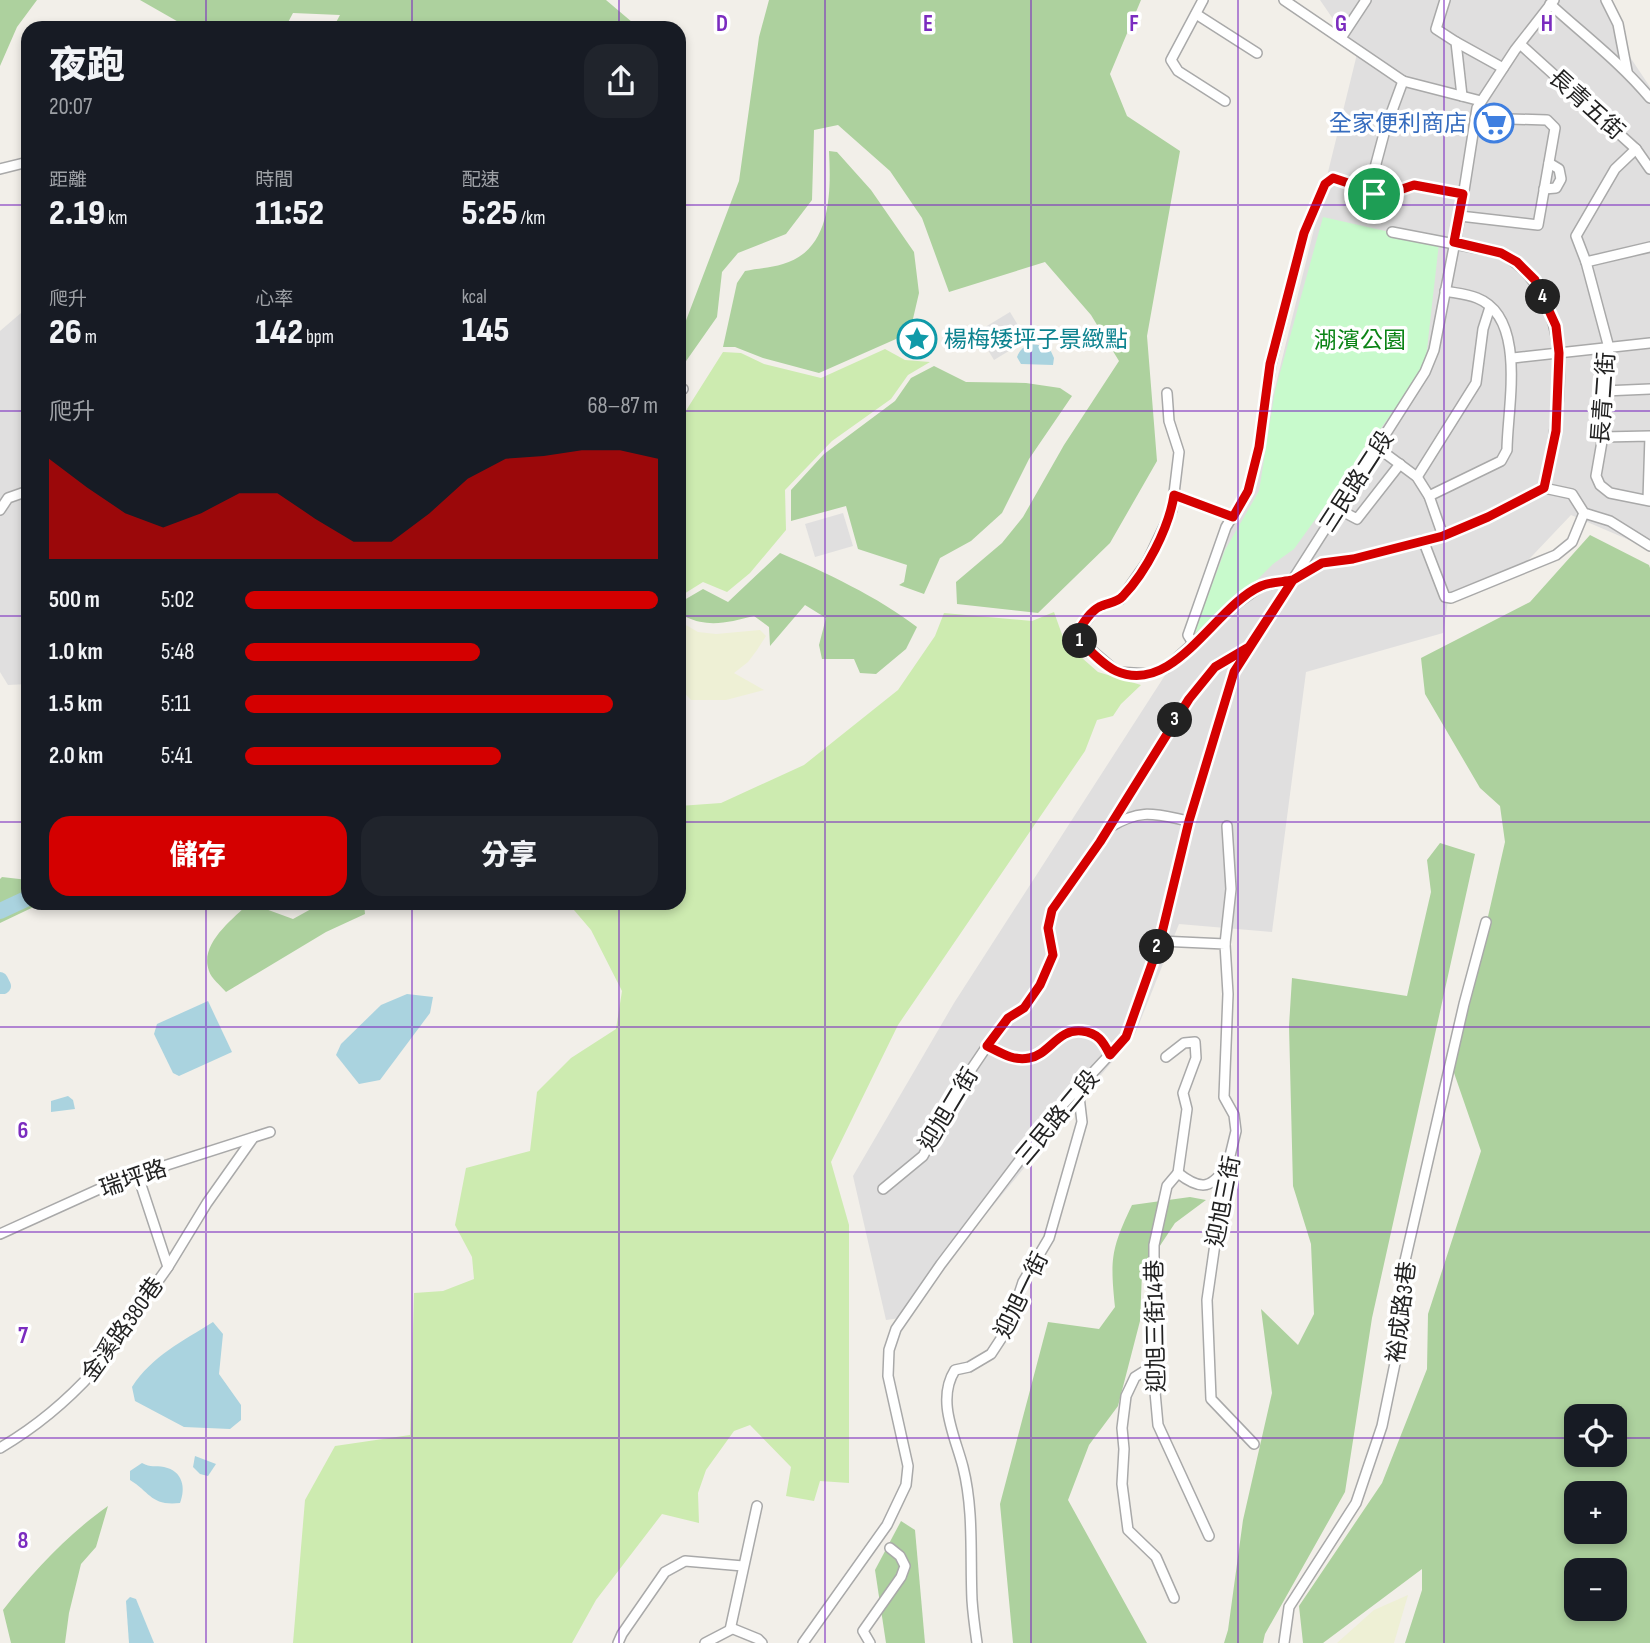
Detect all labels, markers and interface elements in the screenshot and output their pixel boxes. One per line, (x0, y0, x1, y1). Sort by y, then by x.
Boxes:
text: D (716, 10, 728, 38)
text: E (923, 10, 933, 38)
text: F (1129, 10, 1139, 38)
text: G (1335, 10, 1347, 38)
text: H (1541, 10, 1553, 38)
text: 夜跑 (49, 44, 125, 89)
button: share (584, 44, 658, 118)
street label: 長青五街 (1543, 64, 1630, 146)
text: 20:07 (49, 93, 92, 121)
supermarket icon: 全家便利商店 (1473, 102, 1515, 144)
place label: 全家便利商店 (1329, 110, 1467, 138)
pin (1344, 164, 1404, 224)
text: 距離 (49, 169, 87, 192)
text: 時間 (255, 169, 293, 192)
text: 配速 (462, 169, 500, 192)
icon: arrive (1355, 175, 1393, 213)
text: 2.19 (49, 192, 105, 235)
text: 11:52 (255, 192, 324, 235)
text: 5:25 (462, 192, 518, 235)
text: km (105, 207, 127, 230)
text: /km (518, 207, 545, 230)
pin: 4 (1526, 280, 1560, 314)
text: 4 (1538, 285, 1547, 308)
text: kcal (462, 286, 487, 309)
text: 爬升 (49, 288, 87, 311)
text: 心率 (255, 288, 293, 311)
text: 145 (462, 309, 509, 352)
text: 26 (49, 311, 82, 354)
text: 142 (255, 311, 303, 354)
place icon: 楊梅矮坪子景緻點 (896, 318, 938, 360)
text: m (82, 326, 97, 349)
text: bpm (303, 326, 334, 349)
place label: 楊梅矮坪子景緻點 (944, 326, 1128, 354)
park label: 湖濱公園 (1314, 327, 1406, 355)
street label: 長青二街 (1587, 351, 1621, 445)
text: 68–87 m (587, 392, 658, 420)
text: 爬升 (49, 398, 95, 426)
street label: 三民路二段 (1314, 426, 1400, 537)
text: 500 m (49, 586, 100, 614)
text: 5:02 (161, 586, 194, 614)
pin: 1 (1062, 624, 1098, 658)
text: 1 (1076, 629, 1083, 652)
text: 1.0 km (49, 638, 103, 666)
text: 5:48 (161, 638, 194, 666)
text: 1.5 km (49, 690, 102, 718)
text: 5:11 (161, 690, 191, 718)
pin: 3 (1158, 702, 1192, 738)
text: 3 (1170, 708, 1179, 731)
text: 2.0 km (49, 742, 103, 770)
text: 5:41 (161, 742, 192, 770)
button: 儲存 (49, 816, 347, 896)
button: 分享 (361, 816, 658, 896)
pin: 2 (1140, 930, 1174, 964)
text: 2 (1152, 935, 1161, 958)
street label: 迎旭二街 (913, 1063, 985, 1156)
street label: 三民路二段 (1010, 1065, 1105, 1171)
text: 6 (18, 1117, 28, 1145)
street label: 迎旭三街 (1201, 1153, 1247, 1249)
street label: 瑞坪路 (96, 1154, 171, 1203)
street label: 迎旭一街 (989, 1248, 1055, 1343)
street label: 迎旭三街14巷 (1141, 1259, 1171, 1393)
street label: 裕成路3巷 (1382, 1260, 1422, 1364)
street label: 金溪路380巷 (76, 1272, 170, 1387)
text: 7 (18, 1322, 28, 1350)
map controls (1564, 1404, 1627, 1621)
button: locate (1564, 1404, 1627, 1467)
button: + (1564, 1481, 1627, 1544)
text: 8 (18, 1527, 29, 1555)
button: − (1564, 1558, 1627, 1621)

